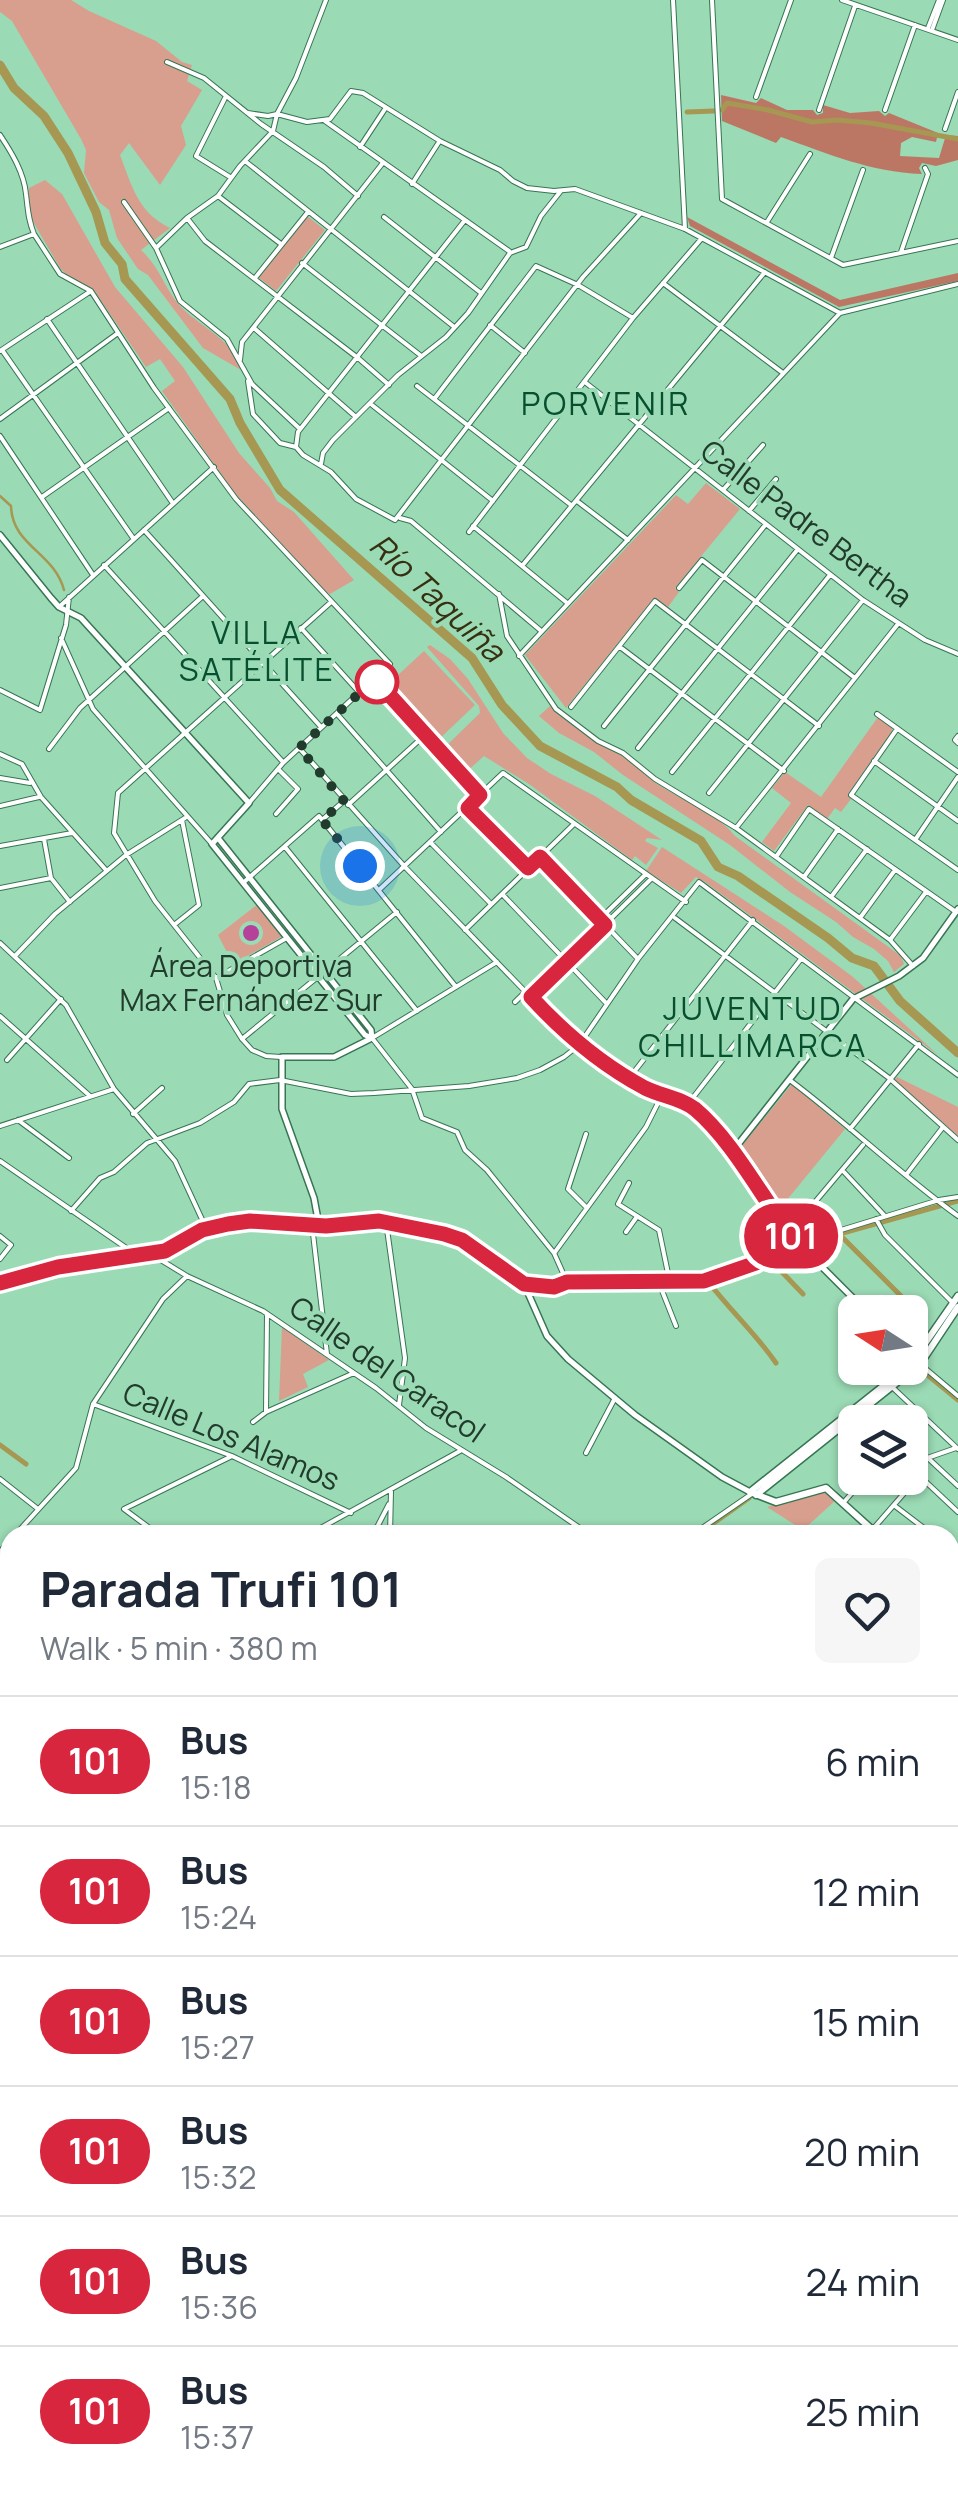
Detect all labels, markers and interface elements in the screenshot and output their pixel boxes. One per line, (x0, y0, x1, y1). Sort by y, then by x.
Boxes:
district label: PORVENIR (521, 381, 691, 425)
street label: Calle Padre Bertha (693, 430, 921, 616)
water label: Río Taquiña (361, 523, 516, 673)
district label: VILLA SATÉLITE (179, 610, 335, 691)
unlabelled marker (356, 661, 398, 703)
your location (335, 841, 385, 891)
marker: Área Deportiva Max Fernández Sur (240, 922, 262, 944)
place label: Área Deportiva Max Fernández Sur (119, 945, 383, 1020)
district label: JUVENTUD CHILLIMARCA (638, 986, 868, 1067)
line badge: 101 (734, 1204, 848, 1268)
text: 101 (764, 1212, 818, 1260)
street label: Calle del Caracol (282, 1286, 494, 1452)
north arrow (838, 1295, 928, 1385)
map controls (838, 1295, 928, 1495)
street label: Calle Los Alamos (117, 1371, 346, 1500)
button: layers (838, 1405, 928, 1495)
text: Parada Trufi 101 (40, 1556, 402, 1621)
button: heart (815, 1558, 920, 1663)
text: Walk · 5 min · 380 m (40, 1626, 318, 1670)
text: Bus (180, 1713, 248, 1765)
text: 6 min (825, 1735, 920, 1787)
text: 101 (68, 1737, 122, 1785)
text: 15:18 (180, 1765, 252, 1809)
text: Bus (180, 1843, 248, 1895)
text: 12 min (812, 1865, 920, 1917)
text: 101 (68, 1867, 122, 1915)
text: 15:24 (180, 1895, 257, 1939)
text: Bus (180, 1973, 248, 2025)
text: 15 min (812, 1995, 920, 2047)
text: 101 (68, 1997, 122, 2045)
text: 15:27 (180, 2025, 255, 2069)
text: Bus (180, 2103, 248, 2155)
text: 20 min (804, 2125, 920, 2177)
text: 101 (68, 2127, 122, 2175)
text: 15:32 (180, 2155, 256, 2199)
text: Bus (180, 2233, 248, 2285)
text: 24 min (805, 2255, 920, 2307)
text: 101 (68, 2257, 122, 2305)
text: 15:36 (180, 2285, 258, 2329)
text: Bus (180, 2363, 248, 2415)
text: 25 min (805, 2385, 920, 2437)
text: 101 (68, 2387, 122, 2435)
text: 15:37 (180, 2415, 254, 2459)

